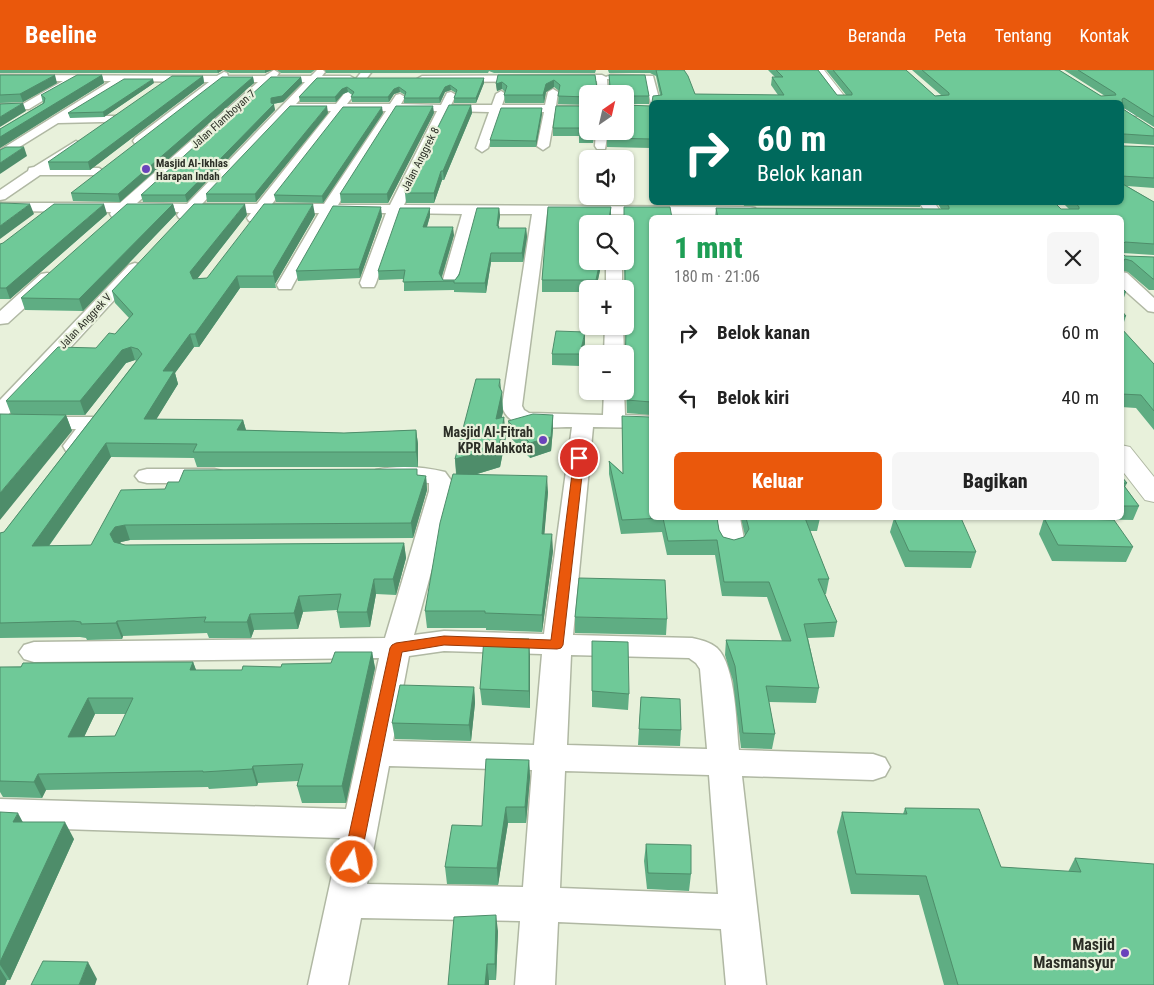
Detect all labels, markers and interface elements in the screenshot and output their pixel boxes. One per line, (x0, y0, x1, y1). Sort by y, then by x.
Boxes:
text: Beeline (25, 21, 97, 49)
text: Beranda (848, 25, 906, 46)
text: Peta (934, 25, 966, 46)
text: Tentang (994, 25, 1052, 46)
text: Kontak (1080, 25, 1129, 46)
north arrow (579, 85, 634, 140)
map controls (579, 85, 634, 400)
street label: Jalan Flamboyan 7 (189, 87, 258, 151)
text: 60 m (757, 119, 826, 160)
icon: right (674, 120, 739, 185)
street label: Jalan Anggrek 8 (399, 125, 442, 193)
button: sound (579, 150, 634, 205)
place label: Masjid Al-Ikhlas Harapan Indah (156, 157, 228, 183)
text: Belok kanan (757, 161, 863, 186)
marker: Masjid Al-Ikhlas Harapan Indah (140, 163, 152, 175)
button: search (579, 215, 634, 270)
text: 1 mnt (674, 230, 742, 265)
button: close (1047, 232, 1099, 284)
text: 180 m · 21:06 (674, 267, 760, 286)
button: + (579, 280, 634, 335)
street label: Jalan Anggrek V (56, 291, 114, 352)
icon: right (674, 319, 702, 347)
text: Belok kanan (717, 321, 810, 344)
text: 60 m (1062, 321, 1099, 344)
button: − (579, 345, 634, 400)
icon: left (674, 384, 702, 412)
text: Belok kiri (717, 386, 789, 409)
text: 40 m (1062, 386, 1099, 409)
place label: Masjid Al-Fitrah KPR Mahkota (443, 424, 533, 456)
marker: Masjid Al-Fitrah KPR Mahkota (537, 434, 549, 446)
pin (558, 437, 600, 479)
icon: arrive (565, 444, 593, 472)
button: Keluar (674, 452, 882, 510)
button: Bagikan (892, 452, 1099, 510)
position arrow (325, 835, 377, 887)
place label: Masjid Masmansyur (1033, 935, 1115, 972)
marker: Masjid Masmansyur (1119, 947, 1131, 959)

